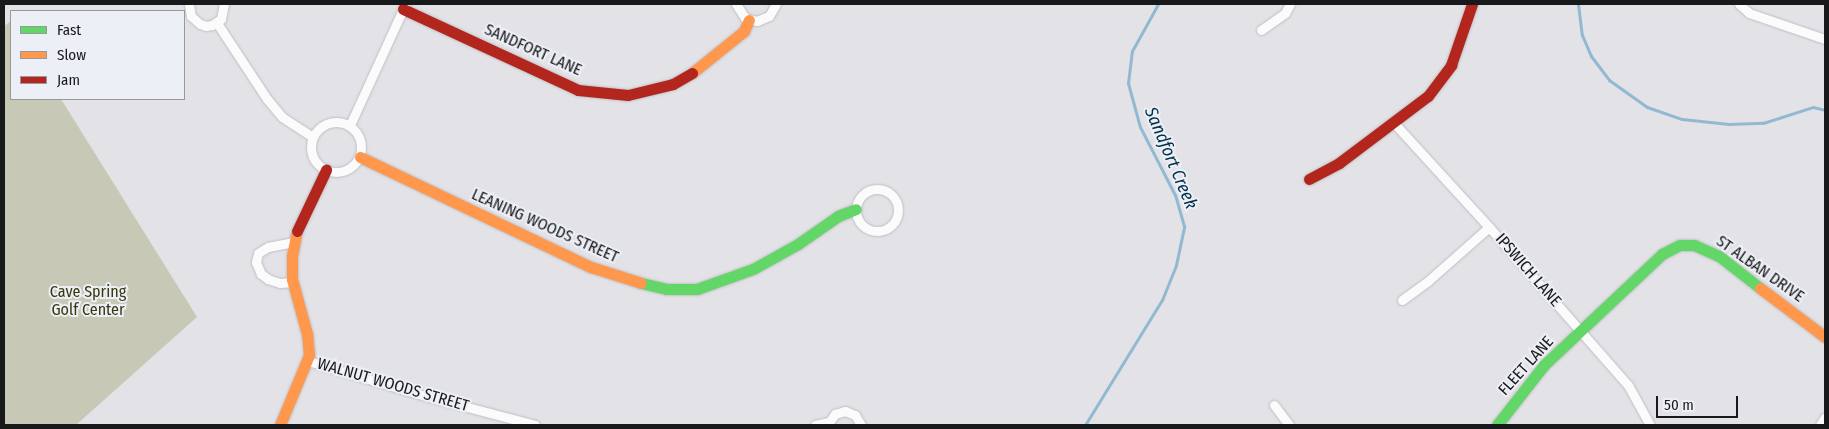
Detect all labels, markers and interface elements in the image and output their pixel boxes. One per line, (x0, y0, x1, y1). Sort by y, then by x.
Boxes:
legend (10, 10, 185, 100)
street label: SANDFORT LANE (481, 20, 585, 80)
text: Fast (57, 21, 81, 39)
text: Slow (57, 46, 86, 64)
text: Jam (57, 71, 80, 89)
water label: Sandfort Creek (1140, 104, 1202, 212)
street label: LEANING WOODS STREET (469, 185, 621, 267)
street label: IPSWICH LANE (1491, 230, 1565, 310)
street label: ST ALBAN DRIVE (1712, 232, 1808, 306)
park label: Cave Spring Golf Center (50, 282, 126, 320)
street label: FLEET LANE (1494, 332, 1558, 400)
street label: WALNUT WOODS STREET (315, 354, 471, 416)
scale bar (1659, 386, 1742, 418)
text: 50 m (1664, 396, 1694, 414)

